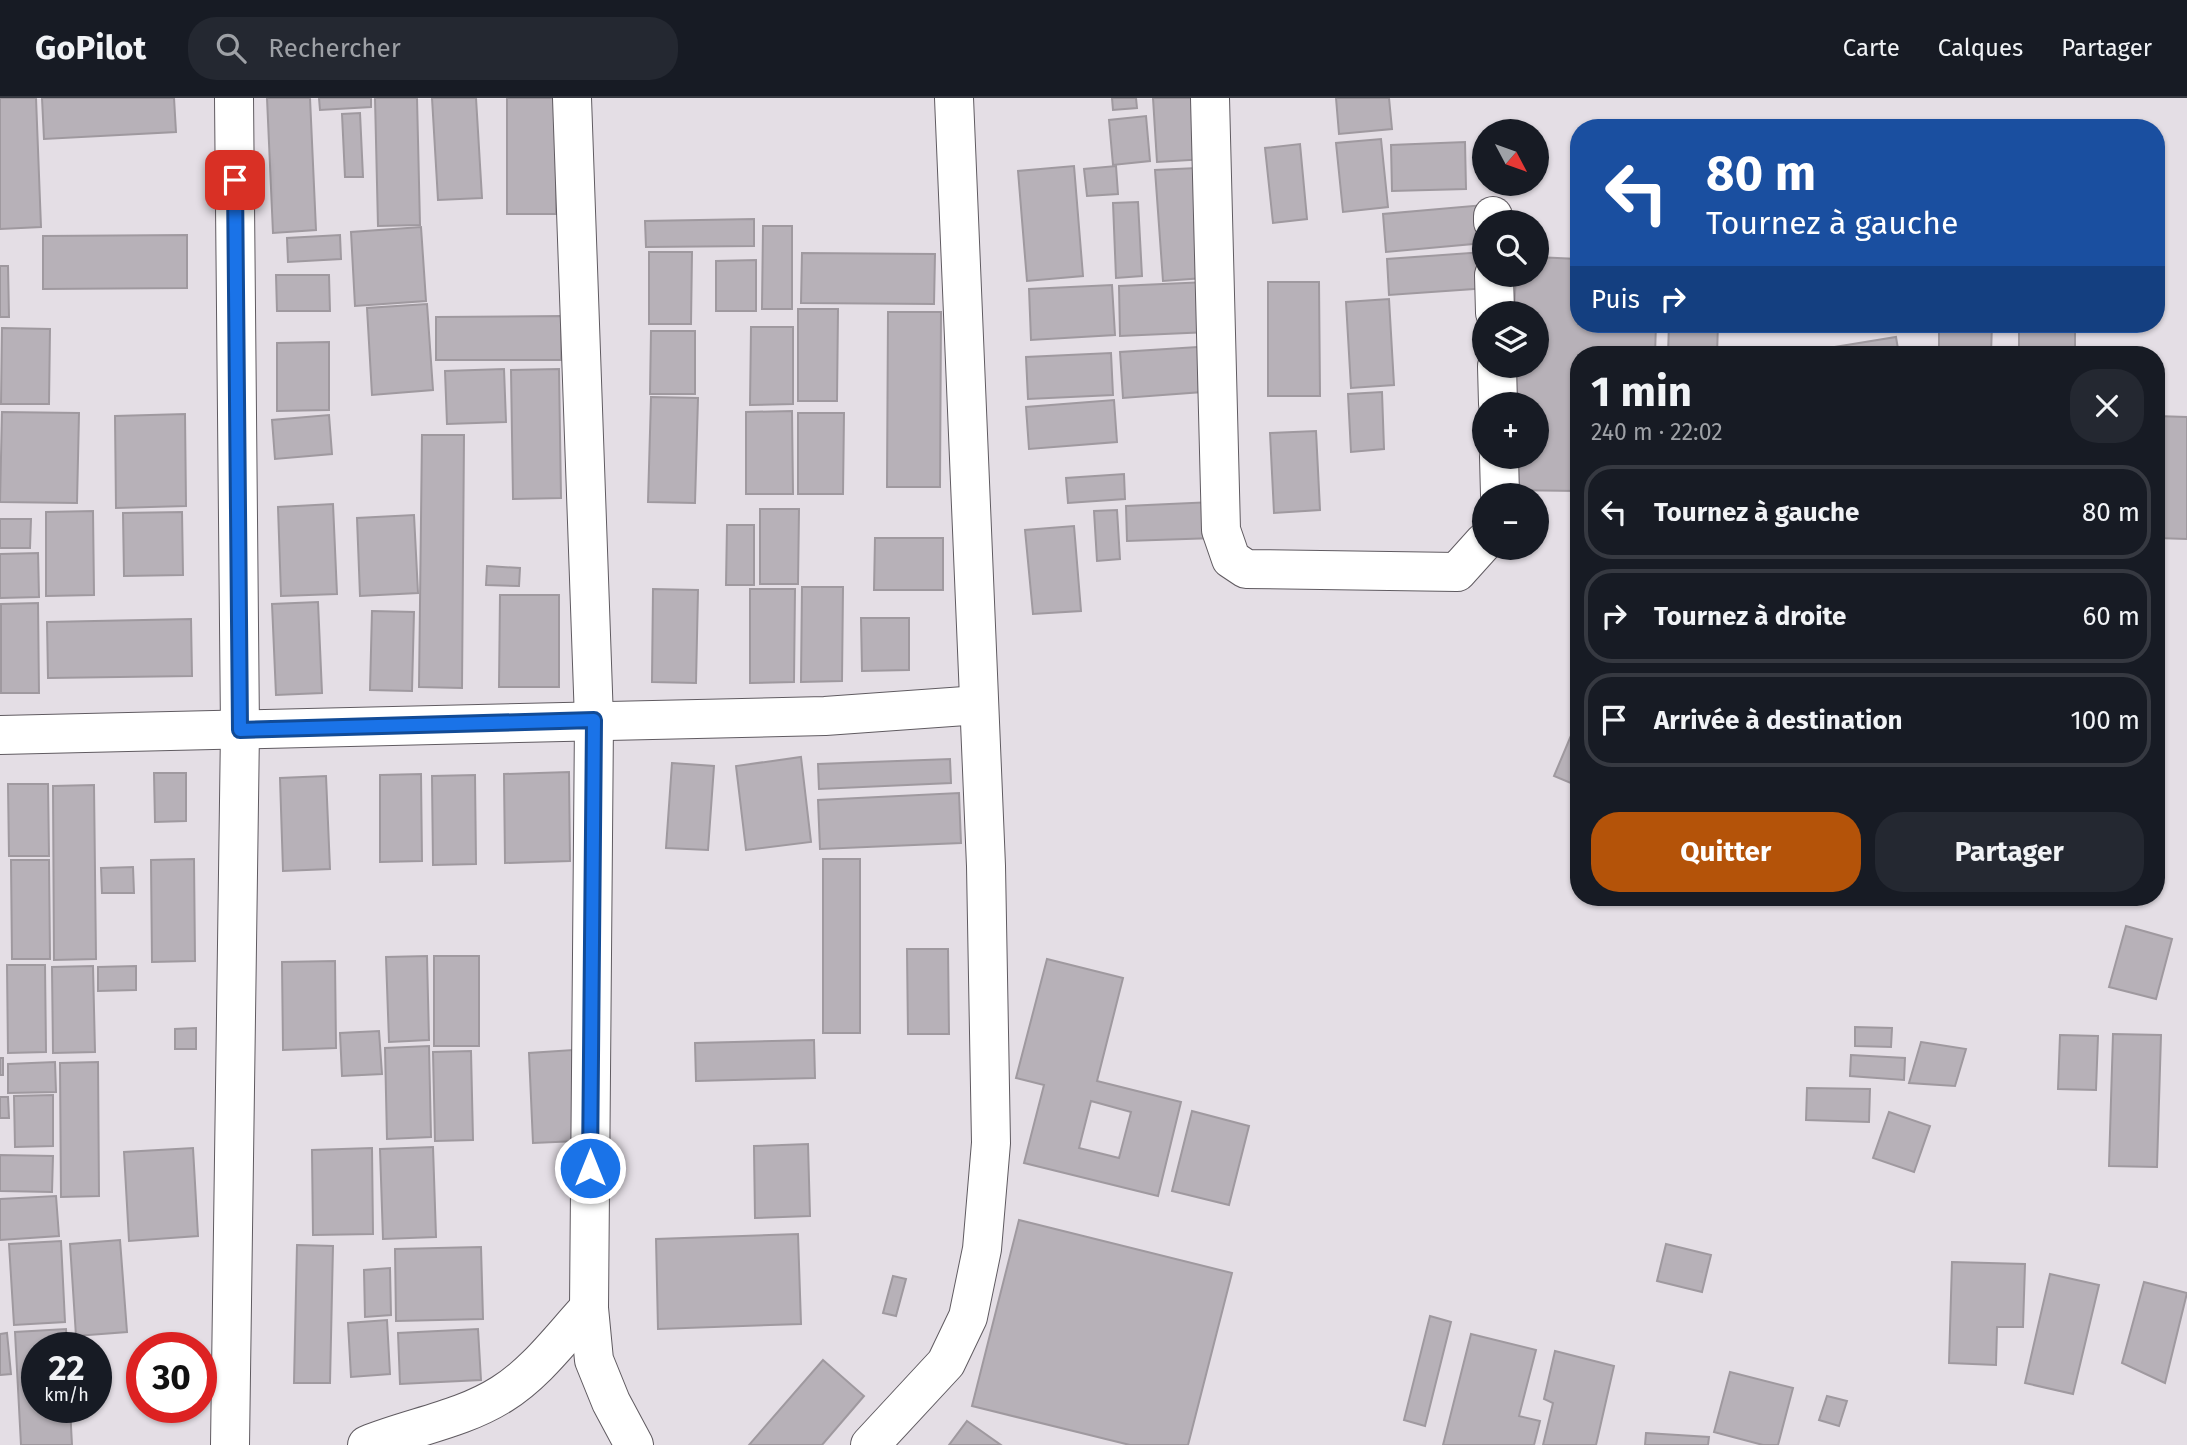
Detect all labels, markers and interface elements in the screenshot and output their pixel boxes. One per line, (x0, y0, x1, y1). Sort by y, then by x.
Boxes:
search box (188, 17, 678, 80)
text: GoPilot (35, 28, 146, 68)
icon: search (212, 29, 250, 67)
text: Rechercher (268, 33, 401, 64)
text: Carte (1843, 34, 1900, 62)
text: Calques (1938, 34, 2023, 62)
text: Partager (2061, 34, 2152, 62)
north arrow (1472, 119, 1549, 196)
map controls (1472, 119, 1549, 560)
text: 80 m (1706, 144, 1816, 203)
icon: left (1591, 147, 1682, 238)
pin (205, 150, 265, 210)
icon: arrive (216, 161, 254, 199)
text: Tournez à gauche (1706, 204, 1958, 242)
button: search (1472, 210, 1549, 287)
icon: right (1654, 280, 1692, 318)
text: Puis (1591, 284, 1640, 315)
button: layers (1472, 301, 1549, 378)
text: 1 min (1591, 367, 1692, 417)
button: close (2070, 369, 2144, 443)
button: + (1472, 392, 1549, 469)
text: 240 m · 22:02 (1591, 418, 1723, 446)
button: − (1472, 483, 1549, 560)
icon: left (1595, 493, 1633, 531)
text: Tournez à gauche (1654, 497, 1859, 528)
text: 80 m (2082, 497, 2140, 528)
icon: right (1595, 597, 1633, 635)
text: Tournez à droite (1654, 601, 1846, 632)
text: 60 m (2082, 601, 2140, 632)
icon: arrive (1595, 701, 1633, 739)
text: Arrivée à destination (1654, 705, 1903, 736)
text: 100 m (2071, 705, 2140, 736)
button: Quitter (1591, 812, 1861, 892)
button: Partager (1875, 812, 2144, 892)
position arrow (553, 1131, 627, 1205)
speed limit sign: 30 (126, 1332, 217, 1423)
text: 22 (48, 1347, 85, 1389)
text: km/h (44, 1384, 89, 1406)

